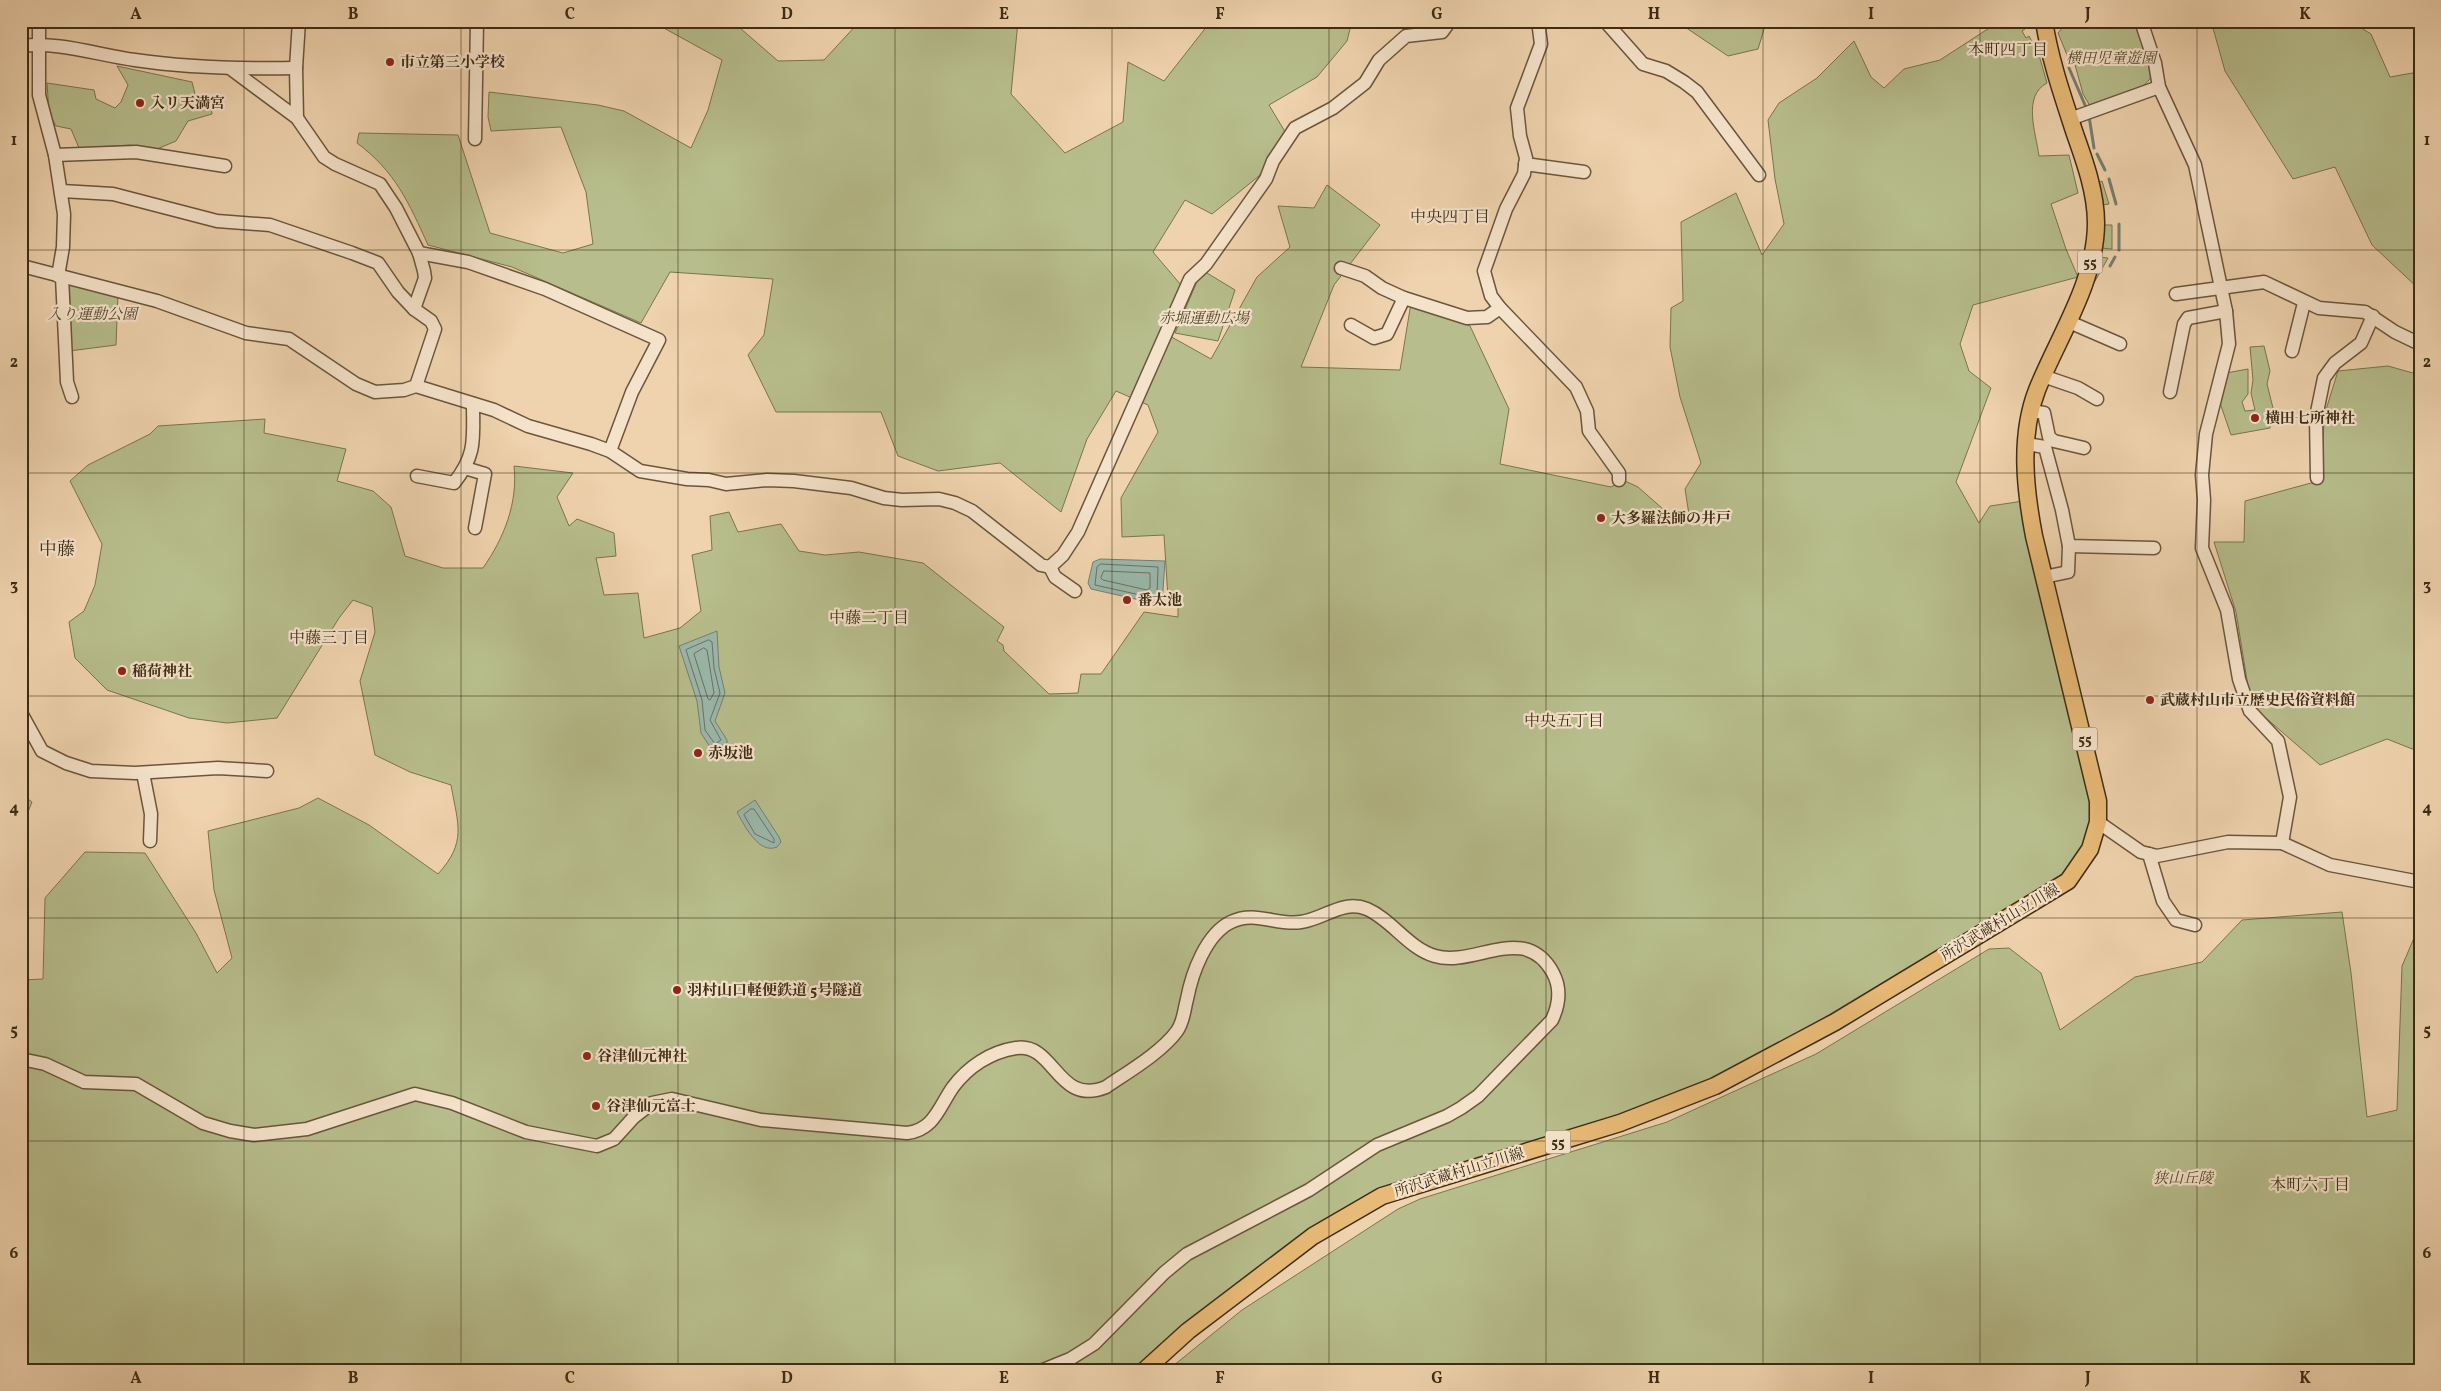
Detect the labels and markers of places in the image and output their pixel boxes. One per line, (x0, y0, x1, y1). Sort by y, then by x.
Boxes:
place label: 市立第三小学校 (400, 53, 505, 74)
marker: 市立第三小学校 (384, 56, 396, 68)
place label: 入リ天満宮 (150, 94, 225, 115)
marker: 入リ天満宮 (134, 97, 146, 109)
place label: 横田七所神社 (2265, 409, 2355, 430)
marker: 横田七所神社 (2249, 412, 2261, 424)
place label: 大多羅法師の井戸 (1611, 509, 1731, 530)
marker: 大多羅法師の井戸 (1595, 512, 1607, 524)
place label: 番太池 (1137, 591, 1182, 612)
marker: 番太池 (1121, 594, 1133, 606)
place label: 稲荷神社 (132, 662, 192, 683)
marker: 稲荷神社 (116, 665, 128, 677)
place label: 武蔵村山市立歴史民俗資料館 (2160, 691, 2355, 712)
marker: 武蔵村山市立歴史民俗資料館 (2144, 694, 2156, 706)
place label: 赤坂池 (708, 744, 753, 765)
marker: 赤坂池 (692, 747, 704, 759)
place label: 羽村山口軽便鉄道 5号隧道 (687, 981, 862, 1002)
marker: 羽村山口軽便鉄道 5号隧道 (671, 984, 683, 996)
place label: 谷津仙元神社 (597, 1047, 687, 1068)
marker: 谷津仙元神社 (581, 1050, 593, 1062)
place label: 谷津仙元富士 (606, 1097, 696, 1118)
marker: 谷津仙元富士 (590, 1100, 602, 1112)

